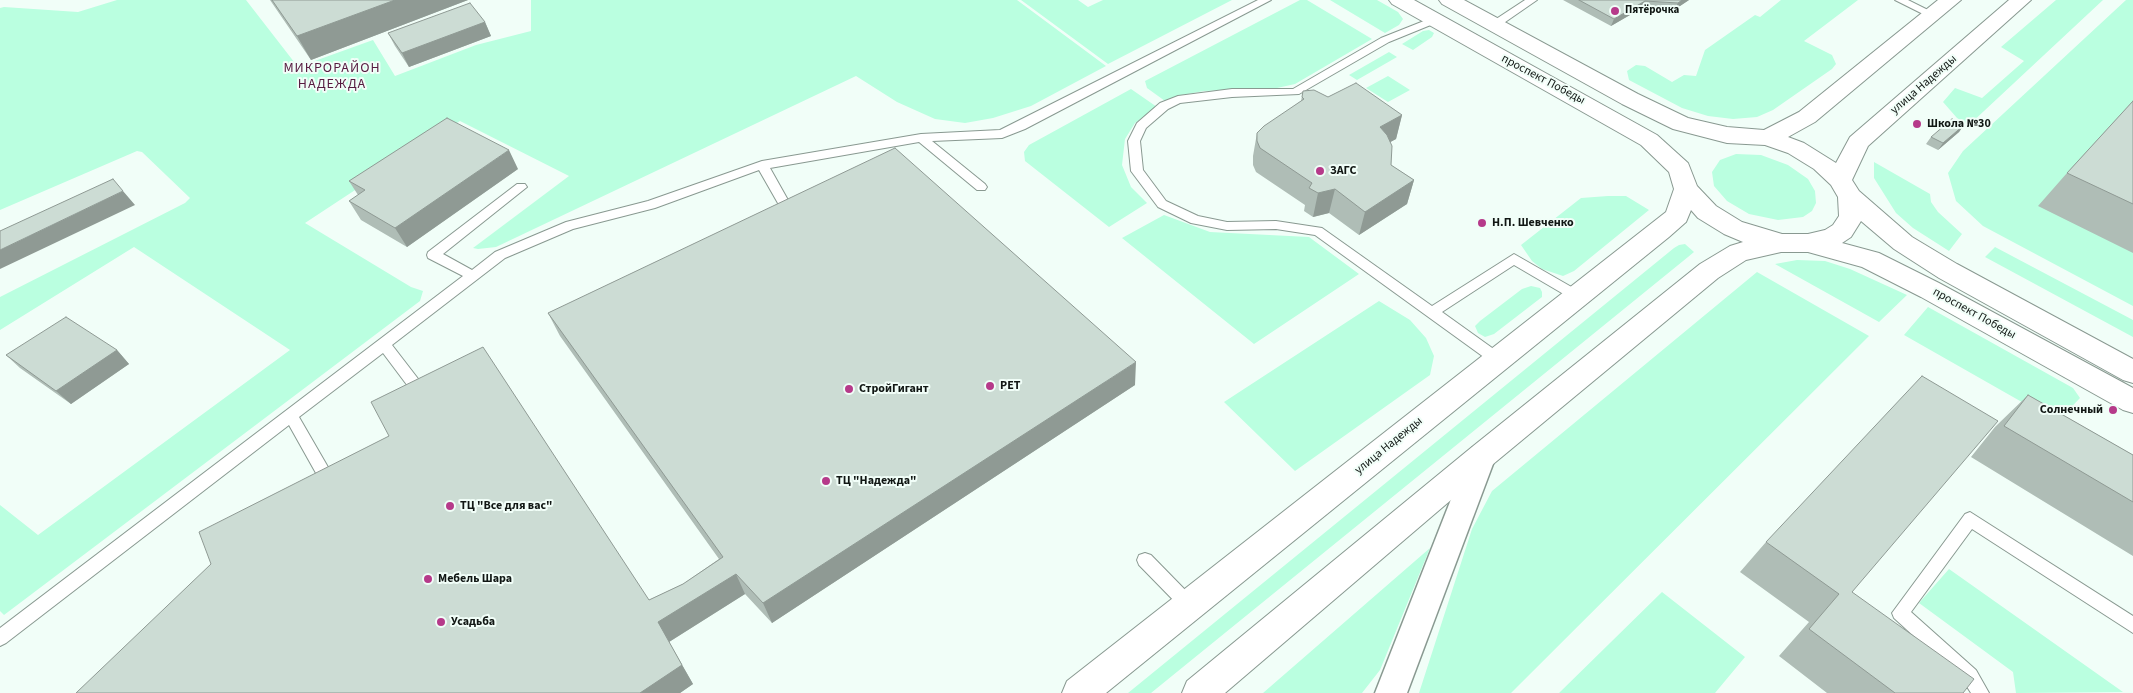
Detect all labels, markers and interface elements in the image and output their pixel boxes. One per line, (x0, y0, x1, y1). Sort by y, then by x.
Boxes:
place label: Пятёрочка (1625, 4, 1679, 18)
marker: Пятёрочка (1609, 5, 1621, 17)
street label: проспект Победы (1499, 52, 1587, 108)
street label: улица Надежды (1888, 52, 1960, 118)
district label: МИКРОРАЙОН НАДЕЖДА (282, 61, 382, 94)
place label: Школа №30 (1927, 117, 1991, 131)
marker: Школа №30 (1911, 118, 1923, 130)
place label: ЗАГС (1330, 164, 1356, 178)
marker: ЗАГС (1314, 165, 1326, 177)
place label: Н.П. Шевченко (1492, 216, 1574, 230)
marker: Н.П. Шевченко (1476, 217, 1488, 229)
street label: проспект Победы (1930, 285, 2018, 343)
place label: РЕТ (1000, 379, 1020, 393)
marker: РЕТ (984, 380, 996, 392)
place label: СтройГигант (859, 382, 929, 396)
marker: СтройГигант (843, 383, 855, 395)
place label: Солнечный (2040, 403, 2103, 417)
marker: Солнечный (2107, 404, 2119, 416)
street label: улица Надежды (1352, 414, 1426, 478)
place label: ТЦ "Надежда" (836, 474, 917, 488)
marker: ТЦ "Надежда" (820, 475, 832, 487)
place label: ТЦ "Все для вас" (460, 499, 553, 513)
marker: ТЦ "Все для вас" (444, 500, 456, 512)
place label: Мебель Шара (438, 572, 512, 586)
marker: Мебель Шара (422, 573, 434, 585)
place label: Усадьба (451, 615, 495, 629)
marker: Усадьба (435, 616, 447, 628)

